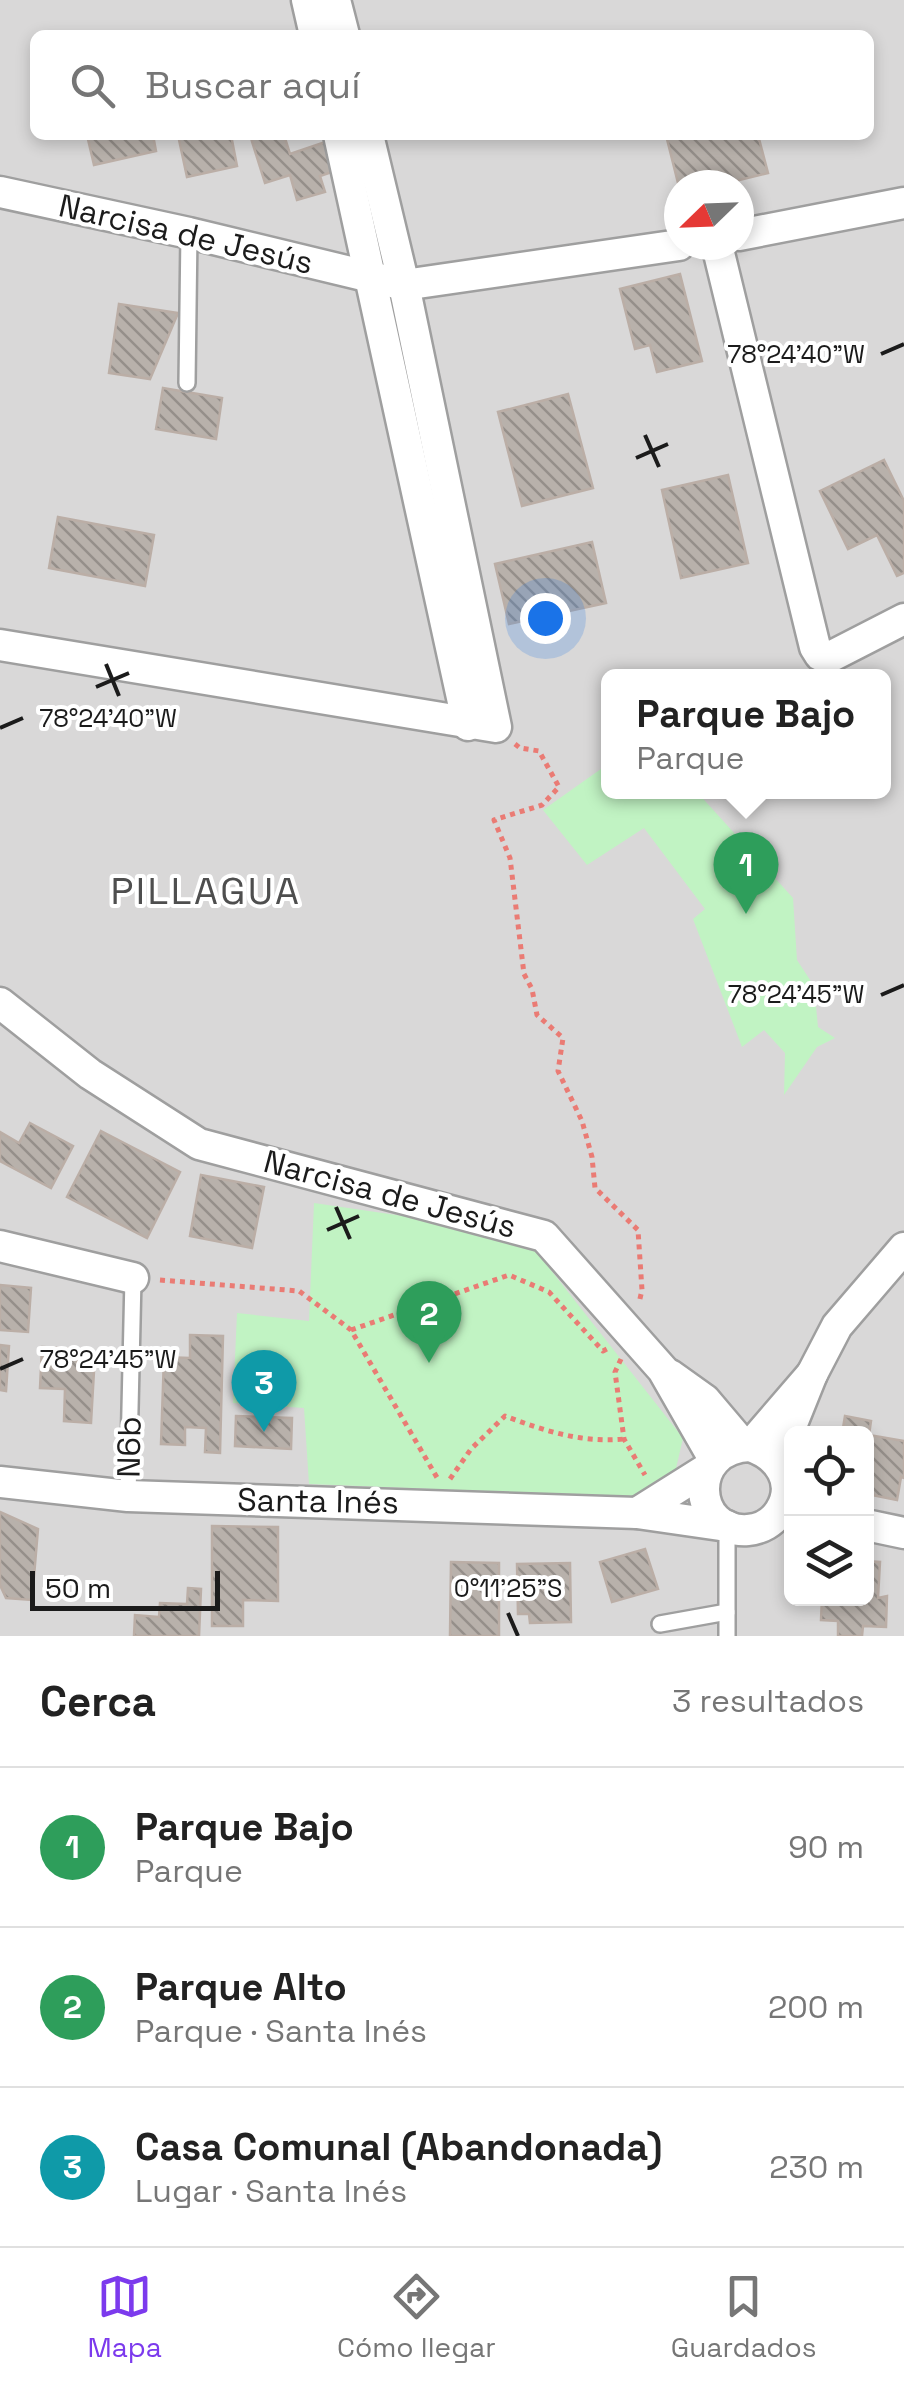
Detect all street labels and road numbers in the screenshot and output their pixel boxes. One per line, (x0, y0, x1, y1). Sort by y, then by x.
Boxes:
street label: Narcisa de Jesús (55, 185, 317, 283)
street label: Narcisa de Jesús (259, 1141, 521, 1247)
street label: N6b (108, 1416, 150, 1478)
street label: Santa Inés (237, 1480, 399, 1522)

